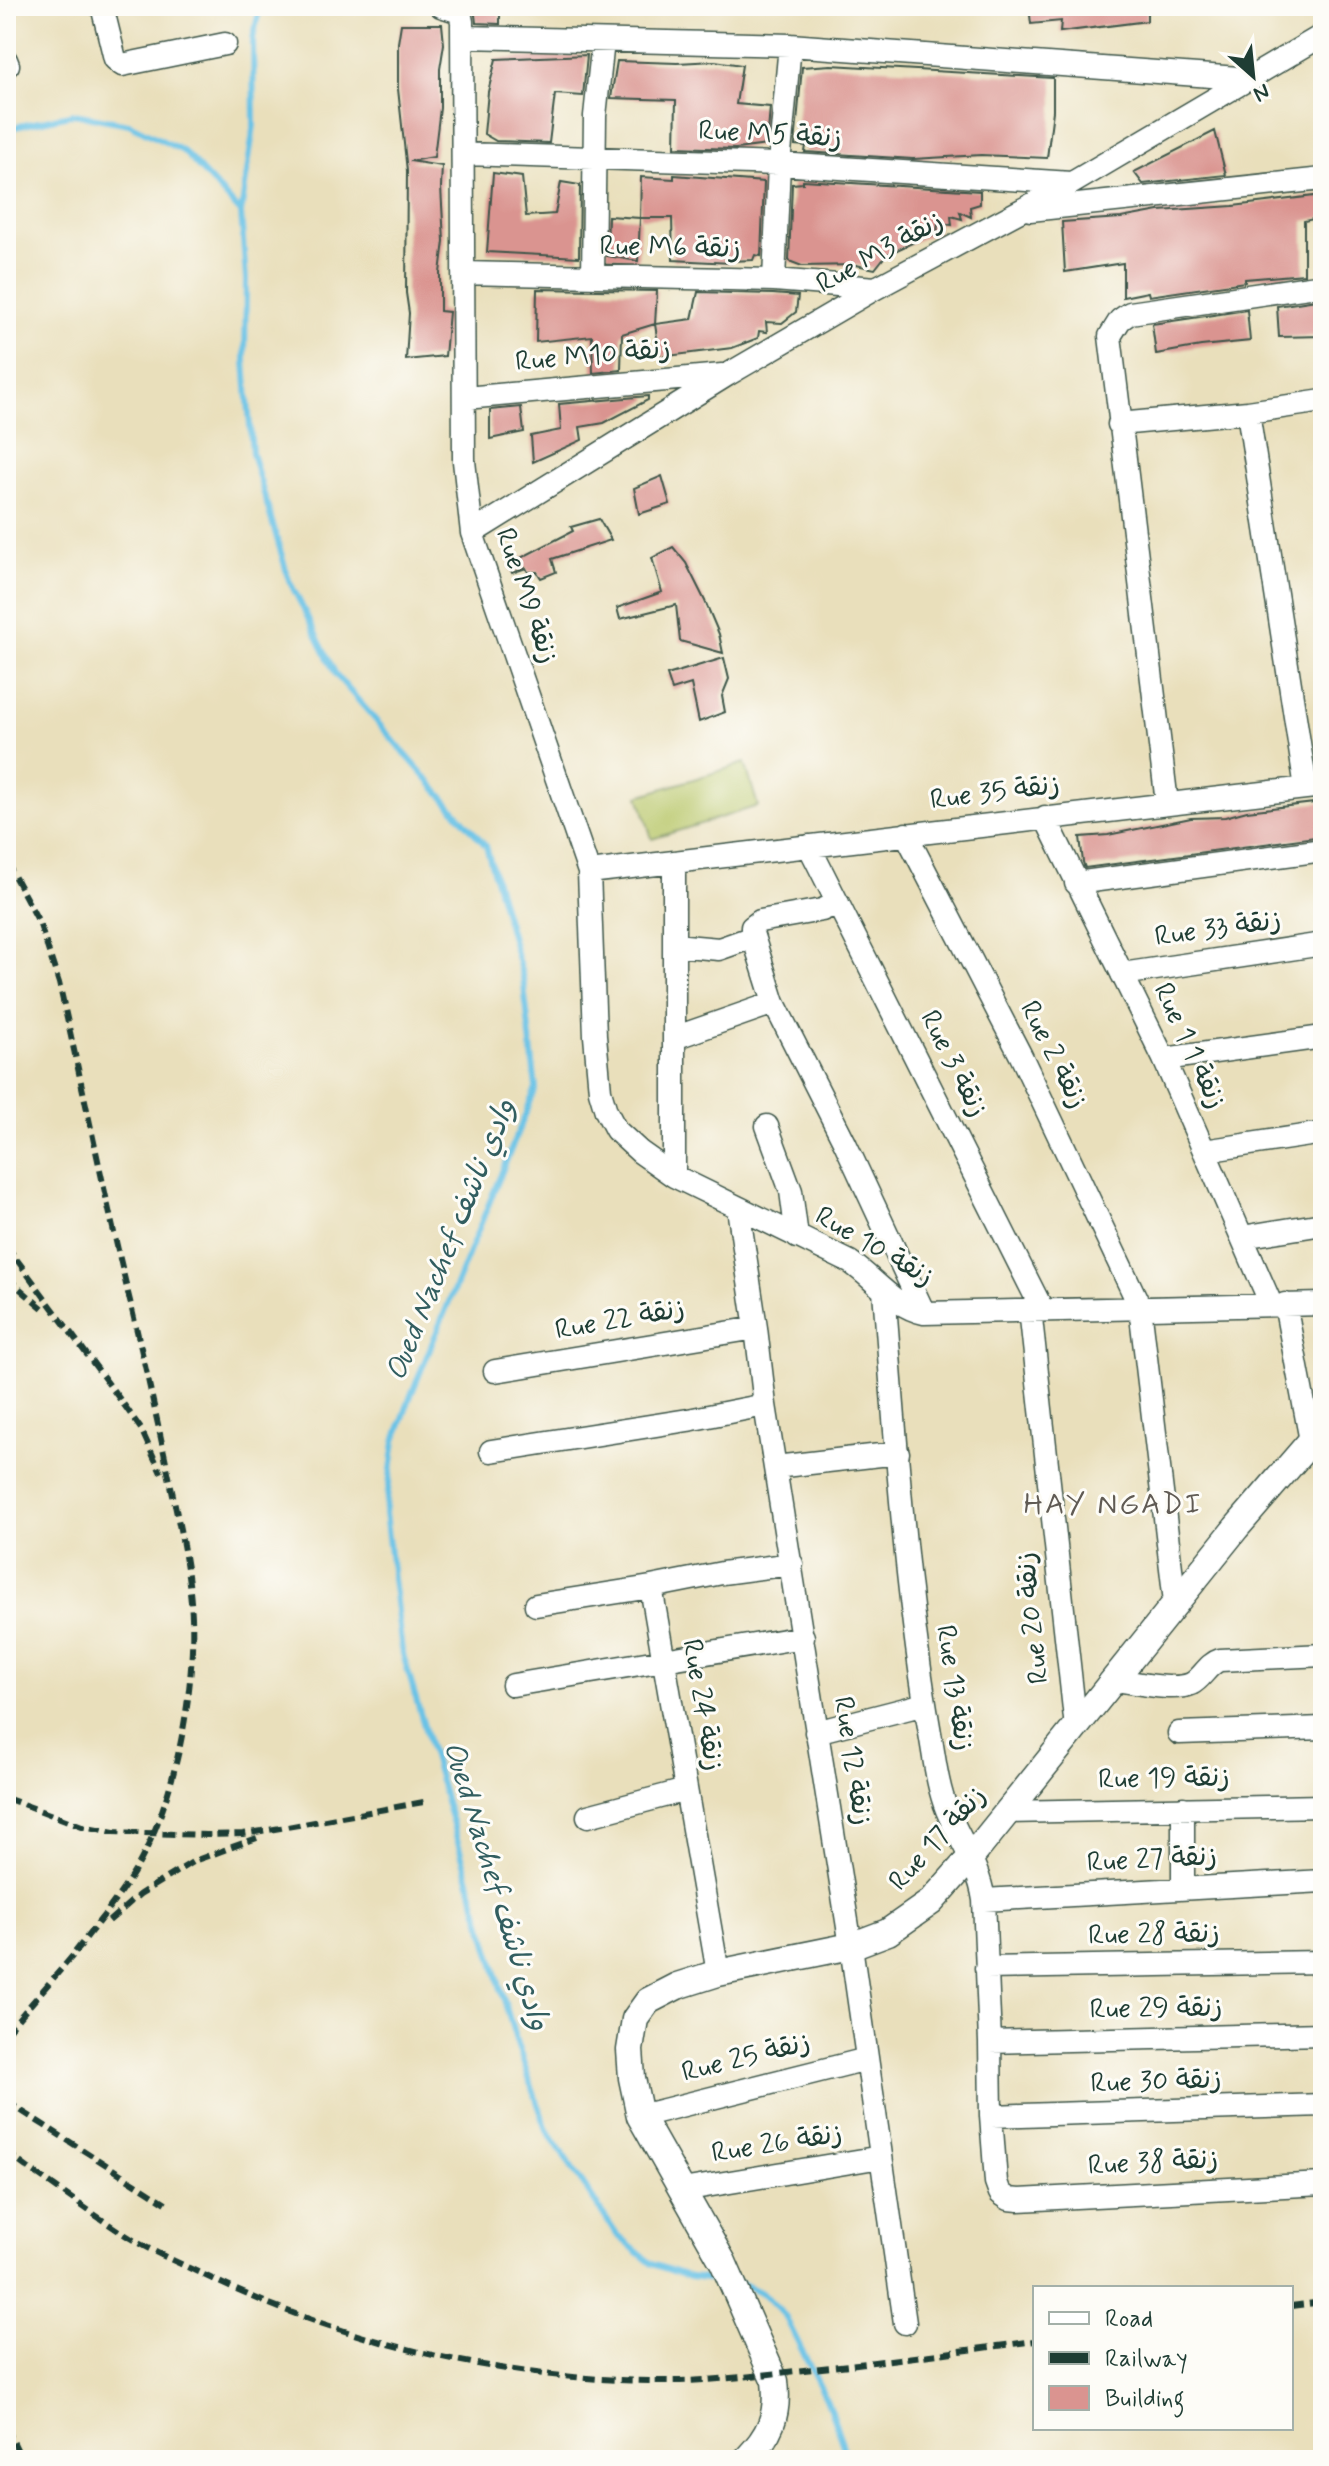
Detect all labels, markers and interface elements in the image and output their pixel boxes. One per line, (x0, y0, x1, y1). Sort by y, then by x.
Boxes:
north arrow (1213, 36, 1293, 116)
text: N (1248, 76, 1274, 108)
street label: Rue M5 زنقة (697, 113, 843, 157)
street label: Rue M3 زنقة (810, 203, 950, 303)
street label: Rue M6 زنقة (599, 228, 741, 268)
street label: Rue M10 زنقة (514, 331, 672, 381)
street label: Rue M9 زنقة (486, 523, 566, 669)
street label: Rue 35 زنقة (928, 767, 1062, 819)
street label: Rue 33 زنقة (1152, 902, 1284, 956)
street label: Rue 1 زنقة 1 (1144, 977, 1234, 1115)
street label: Rue 2 زنقة (1010, 995, 1096, 1115)
street label: Rue 3 زنقة (910, 1004, 996, 1124)
water label: Oued Nachef وادي ناشف (377, 1093, 525, 1386)
street label: Rue 10 زنقة (808, 1198, 940, 1296)
street label: Rue 22 زنقة (552, 1290, 688, 1350)
district label: HAY NGADI (1023, 1485, 1203, 1524)
street label: Rue 20 زنقة (1008, 1550, 1058, 1686)
street label: Rue 13 زنقة (926, 1622, 982, 1754)
street label: Rue 24 زنقة (672, 1636, 732, 1774)
street label: Rue 12 زنقة (824, 1694, 880, 1828)
water label: Oued Nachef وادي ناشف (434, 1737, 559, 2035)
street label: Rue 19 زنقة (1098, 1759, 1230, 1799)
street label: Rue 17 زنقة (881, 1779, 995, 1899)
street label: Rue 27 زنقة (1086, 1838, 1218, 1882)
street label: Rue 28 زنقة (1088, 1915, 1220, 1955)
street label: Rue 29 زنقة (1089, 1989, 1223, 2029)
street label: Rue 25 زنقة (678, 2024, 814, 2092)
street label: Rue 30 زنقة (1090, 2061, 1222, 2103)
street label: Rue 26 زنقة (709, 2115, 845, 2173)
street label: Rue 38 زنقة (1087, 2141, 1219, 2185)
legend (1033, 2286, 1293, 2430)
text: Road (1105, 2304, 1153, 2335)
text: Railway (1105, 2344, 1188, 2375)
text: Building (1105, 2384, 1185, 2418)

